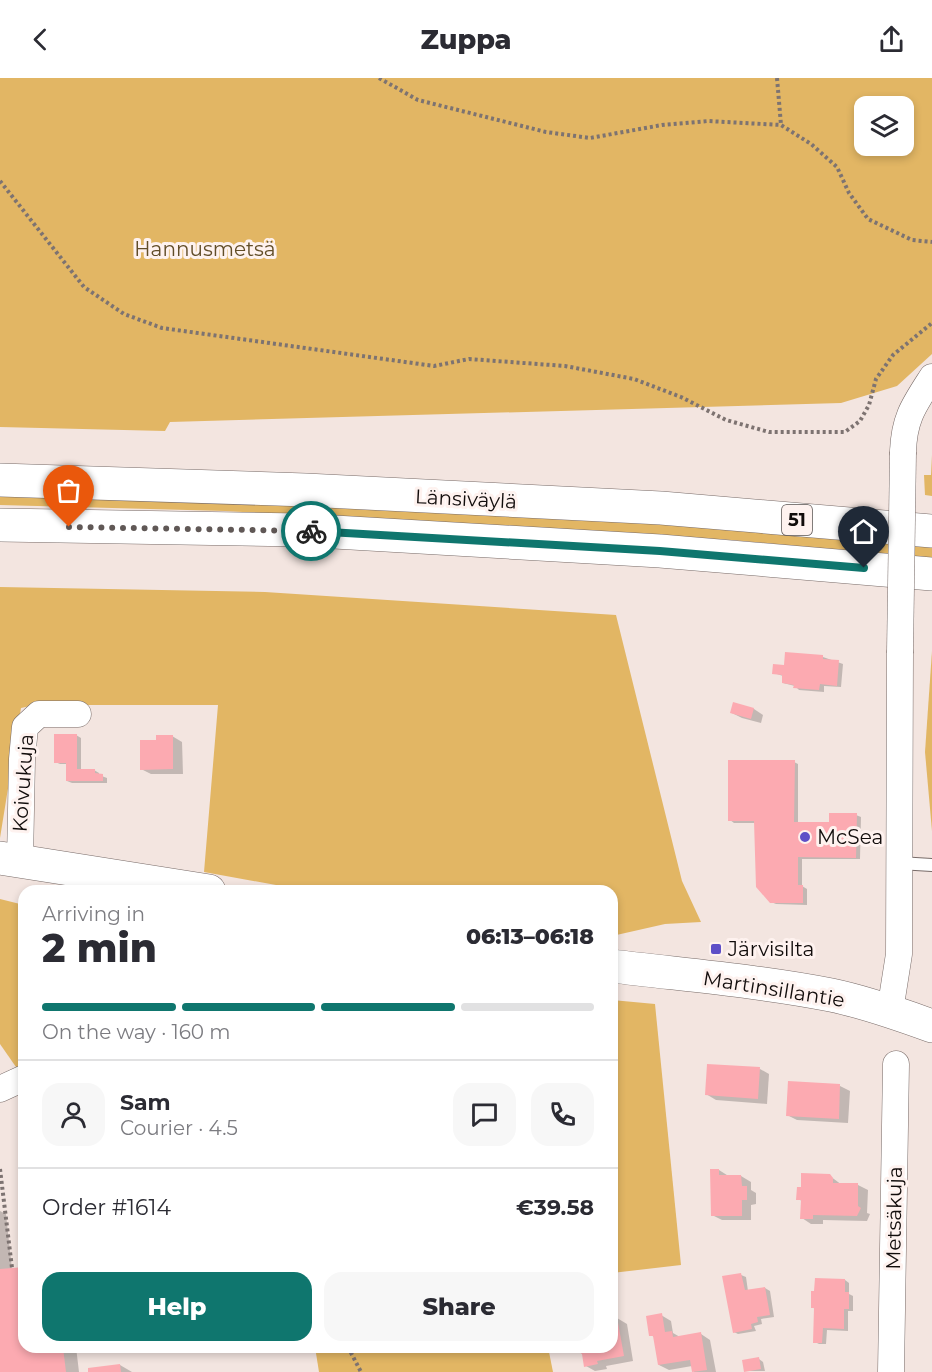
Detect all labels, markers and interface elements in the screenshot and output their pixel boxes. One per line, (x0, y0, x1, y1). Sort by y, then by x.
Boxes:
icon: back (24, 23, 57, 56)
text: Zuppa (420, 23, 512, 56)
icon: share (875, 23, 908, 56)
map controls (854, 96, 914, 156)
button: layers (854, 96, 914, 156)
park label: Hannusmetsä (134, 237, 276, 261)
pin (43, 465, 94, 527)
icon: bag (52, 474, 85, 507)
street label: Länsiväylä (414, 484, 518, 514)
courier (281, 501, 341, 561)
road number: 51 (782, 505, 812, 535)
pin (838, 506, 889, 568)
icon: bike (295, 515, 328, 548)
icon: home (847, 515, 880, 548)
street label: Koivukuja (8, 733, 38, 833)
place label: McSea (817, 825, 883, 849)
marker: McSea (798, 830, 812, 844)
text: Arriving in (42, 902, 145, 926)
text: 06:13–06:18 (466, 923, 594, 950)
text: 2 min (42, 924, 157, 972)
place label: Järvisilta (727, 937, 814, 961)
marker: Järvisilta (709, 942, 723, 956)
street label: Martinsillantie (701, 966, 847, 1012)
text: On the way · 160 m (42, 1020, 231, 1044)
button: person (42, 1083, 105, 1146)
button: chat (453, 1083, 516, 1146)
button: phone (531, 1083, 594, 1146)
text: Sam (120, 1089, 171, 1116)
text: Courier · 4.5 (120, 1116, 238, 1140)
street label: Metsäkuja (881, 1166, 907, 1270)
text: Order #1614 (42, 1194, 171, 1221)
text: €39.58 (516, 1194, 594, 1221)
button: Help (42, 1272, 312, 1341)
button: Share (324, 1272, 594, 1341)

